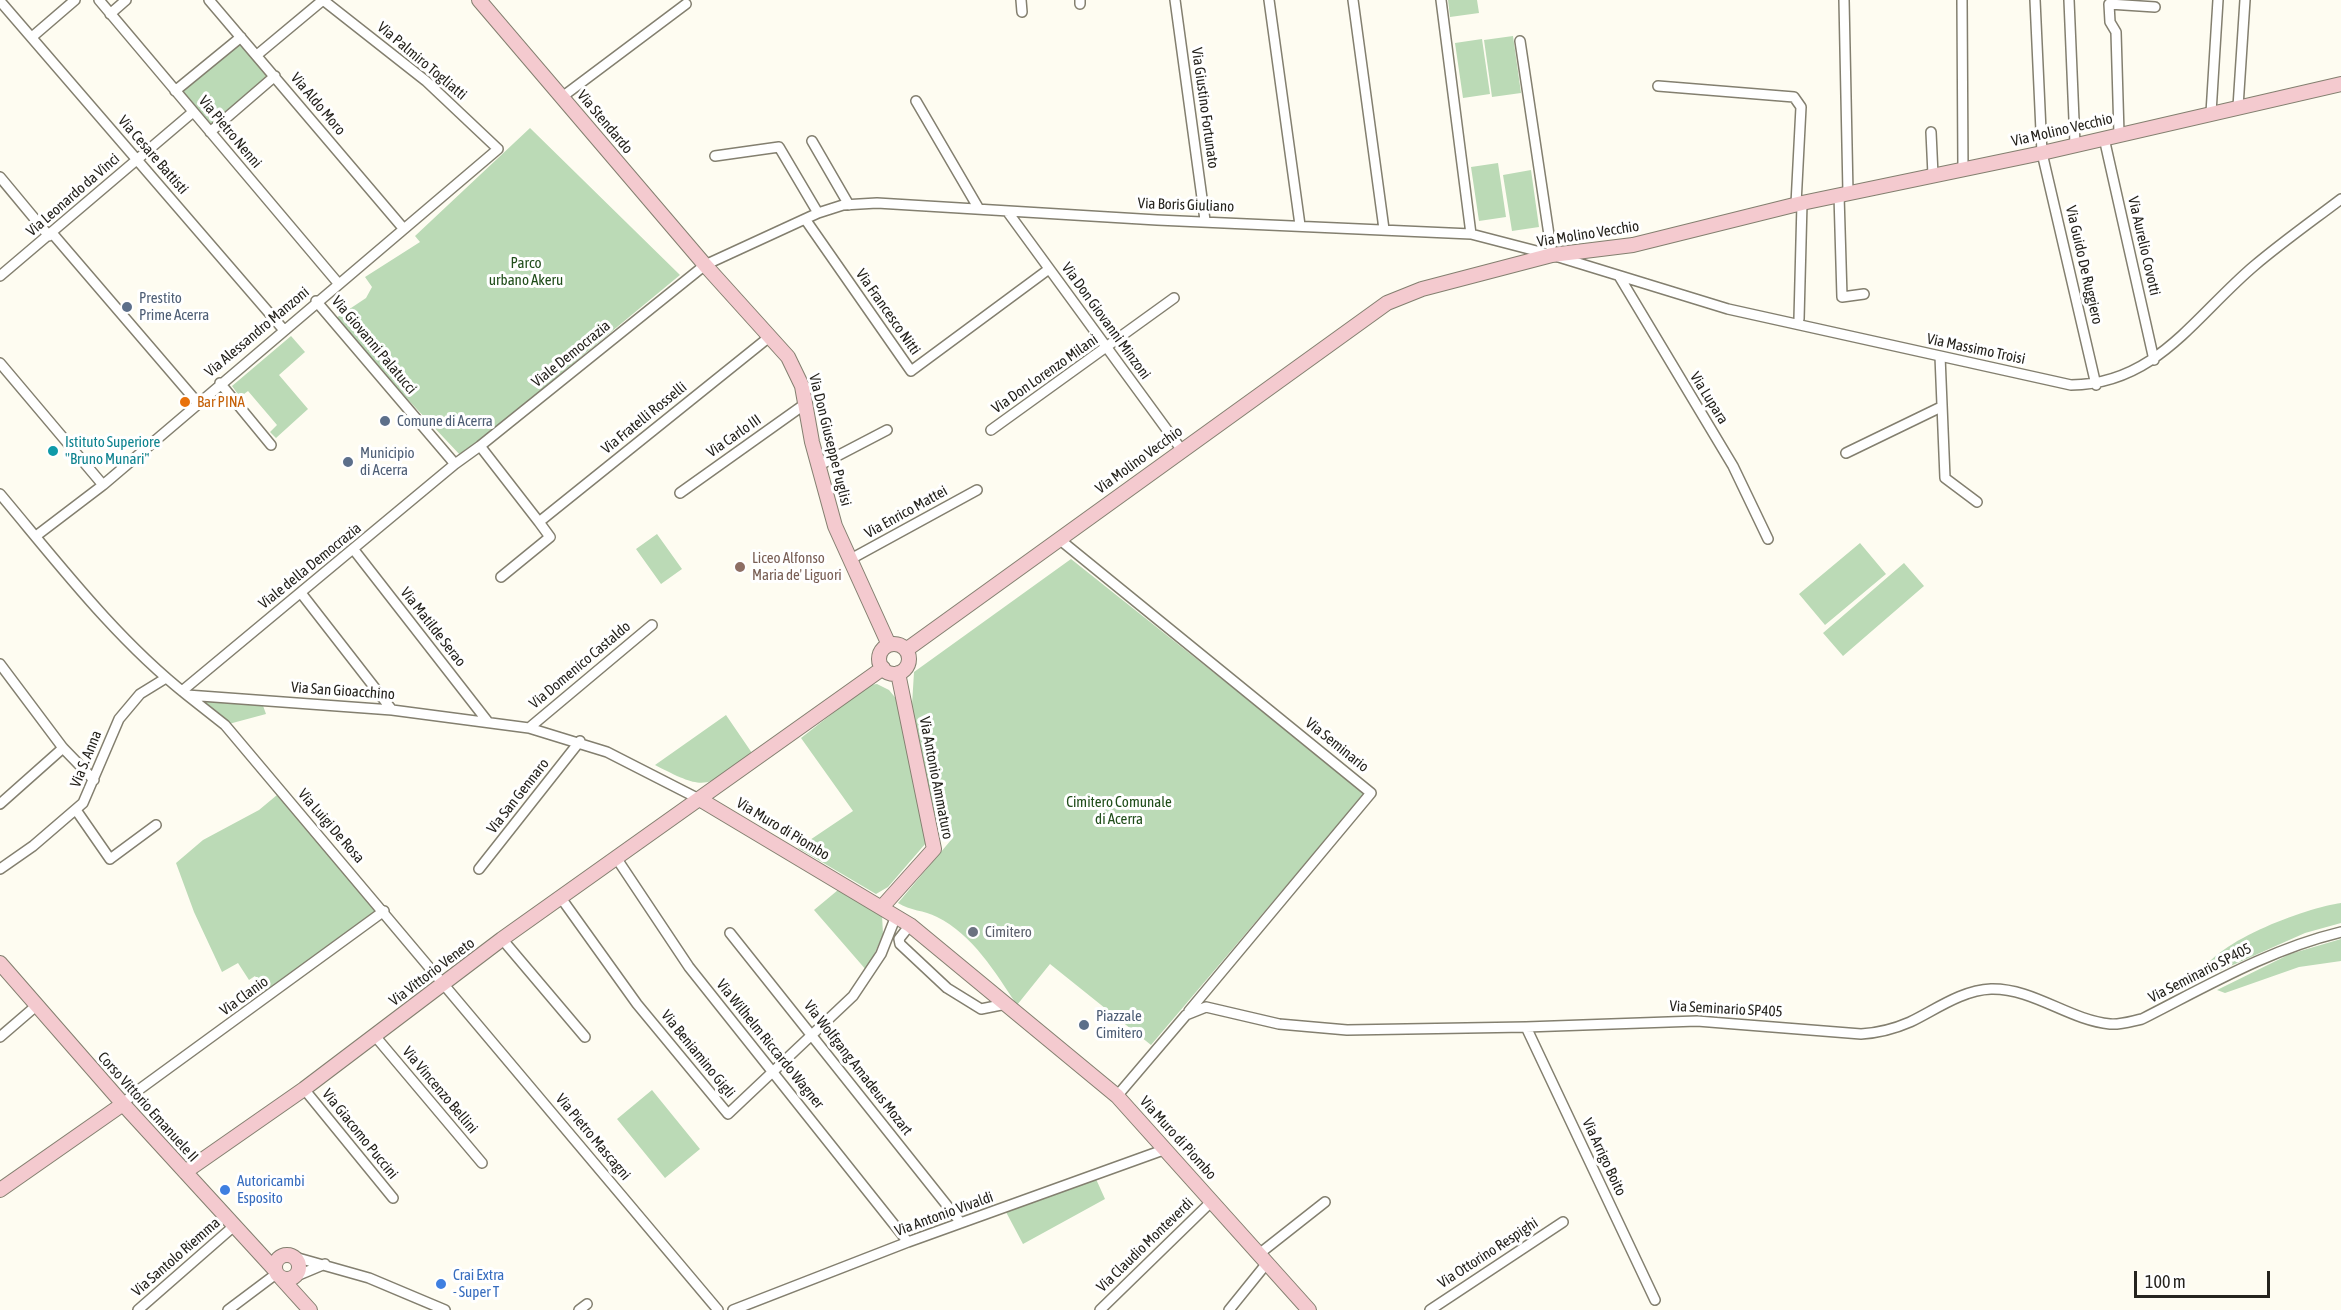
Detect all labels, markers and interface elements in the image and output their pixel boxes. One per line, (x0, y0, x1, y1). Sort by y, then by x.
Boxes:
street label: Via Palmiro Togliatti (374, 18, 470, 104)
street label: Via Giustino Fortunato (1188, 46, 1222, 170)
street label: Via Aldo Moro (287, 69, 349, 139)
street label: Via Stendardo (573, 87, 637, 157)
street label: Via Pietro Nenni (195, 92, 265, 172)
street label: Via Molino Vecchio (2010, 110, 2114, 150)
street label: Via Cesare Battisti (114, 112, 192, 198)
street label: Via Leonardo da Vinci (23, 150, 123, 240)
street label: Via Boris Giuliano (1137, 194, 1235, 216)
street label: Via Aurelio Covotti (2124, 195, 2164, 297)
street label: Via Guido De Ruggiero (2062, 204, 2106, 326)
street label: Via Molino Vecchio (1536, 217, 1640, 251)
park label: Parco urbano Akeru (489, 254, 563, 289)
street label: Via Don Giovanni Minzoni (1058, 259, 1154, 383)
street label: Via Francesco Nitti (852, 266, 924, 358)
street label: Via Alessandro Manzoni (201, 283, 313, 381)
place label: Prestito Prime Acerra (139, 289, 209, 324)
street label: Via Giovanni Palatucci (328, 292, 420, 398)
marker: Prestito Prime Acerra (120, 300, 134, 314)
street label: Viale Democrazia (528, 317, 614, 391)
street label: Via Massimo Troisi (1925, 330, 2027, 368)
street label: Via Don Lorenzo Milani (988, 331, 1102, 417)
street label: Via Lupara (1686, 369, 1732, 427)
street label: Via Don Giuseppe Puglisi (805, 372, 855, 508)
street label: Via Fratelli Rosselli (598, 378, 690, 458)
place label: Bar PINA (197, 393, 245, 411)
marker: Bar PINA (178, 395, 192, 409)
street label: Via Carlo III (703, 411, 765, 461)
place label: Comune di Acerra (397, 412, 493, 430)
marker: Comune di Acerra (378, 414, 392, 428)
street label: Via Molino Vecchio (1092, 422, 1186, 498)
place label: Istituto Superiore "Bruno Munari" (65, 433, 160, 468)
marker: Istituto Superiore "Bruno Munari" (46, 444, 60, 458)
place label: Municipio di Acerra (360, 444, 415, 479)
marker: Municipio di Acerra (341, 455, 355, 469)
street label: Via Enrico Mattei (861, 482, 951, 542)
street label: Viale della Democrazia (255, 519, 365, 613)
place label: Liceo Alfonso Maria de' Liguori (752, 549, 842, 584)
marker: Liceo Alfonso Maria de' Liguori (733, 560, 747, 574)
street label: Via Matilde Serao (396, 584, 470, 670)
street label: Via Domenico Castaldo (526, 617, 634, 713)
street label: Via San Gioacchino (290, 678, 396, 704)
street label: Via Seminario (1302, 714, 1372, 776)
street label: Via Antonio Ammaturo (915, 715, 957, 841)
street label: Via S. Anna (66, 728, 106, 790)
street label: Via San Gennaro (483, 755, 553, 837)
street label: Via Luigi De Rosa (294, 785, 368, 867)
park label: Cimitero Comunale di Acerra (1066, 793, 1172, 828)
street label: Via Muro di Piombo (733, 794, 833, 864)
place label: Cimitero (985, 923, 1032, 941)
marker: Cimitero (966, 925, 980, 939)
street label: Via Vittorio Veneto (386, 934, 478, 1010)
street label: Via Seminario SP405 (2145, 939, 2255, 1007)
street label: Via Clanio (216, 972, 272, 1020)
street label: Via Wilhelm Riccardo Wagner (712, 976, 828, 1112)
street label: Via Wolfgang Amadeus Mozart (800, 997, 916, 1139)
street label: Via Seminario SP405 (1669, 997, 1783, 1021)
street label: Via Beniamino Gigli (657, 1007, 739, 1101)
place label: Piazzale Cimitero (1096, 1007, 1143, 1042)
marker: Piazzale Cimitero (1077, 1018, 1091, 1032)
street label: Via Vincenzo Bellini (398, 1043, 482, 1137)
street label: Corso Vittorio Emanuele II (94, 1048, 202, 1166)
street label: Via Giacomo Puccini (318, 1085, 402, 1183)
street label: Via Pietro Mascagni (552, 1090, 634, 1184)
street label: Via Muro di Piombo (1136, 1093, 1220, 1183)
street label: Via Arrigo Boito (1578, 1115, 1630, 1199)
place label: Autoricambi Esposito (237, 1172, 305, 1207)
marker: Autoricambi Esposito (218, 1183, 232, 1197)
street label: Via Antonio Vivaldi (892, 1188, 996, 1240)
street label: Via Claudio Monteverdi (1093, 1194, 1197, 1296)
street label: Via Santolo Riemma (128, 1214, 224, 1300)
street label: Via Ottorino Respighi (1435, 1214, 1541, 1292)
scale bar (2137, 1259, 2274, 1297)
place label: Crai Extra - Super T (453, 1266, 504, 1301)
text: 100 m (2145, 1271, 2186, 1292)
marker: Crai Extra - Super T (434, 1277, 448, 1291)

